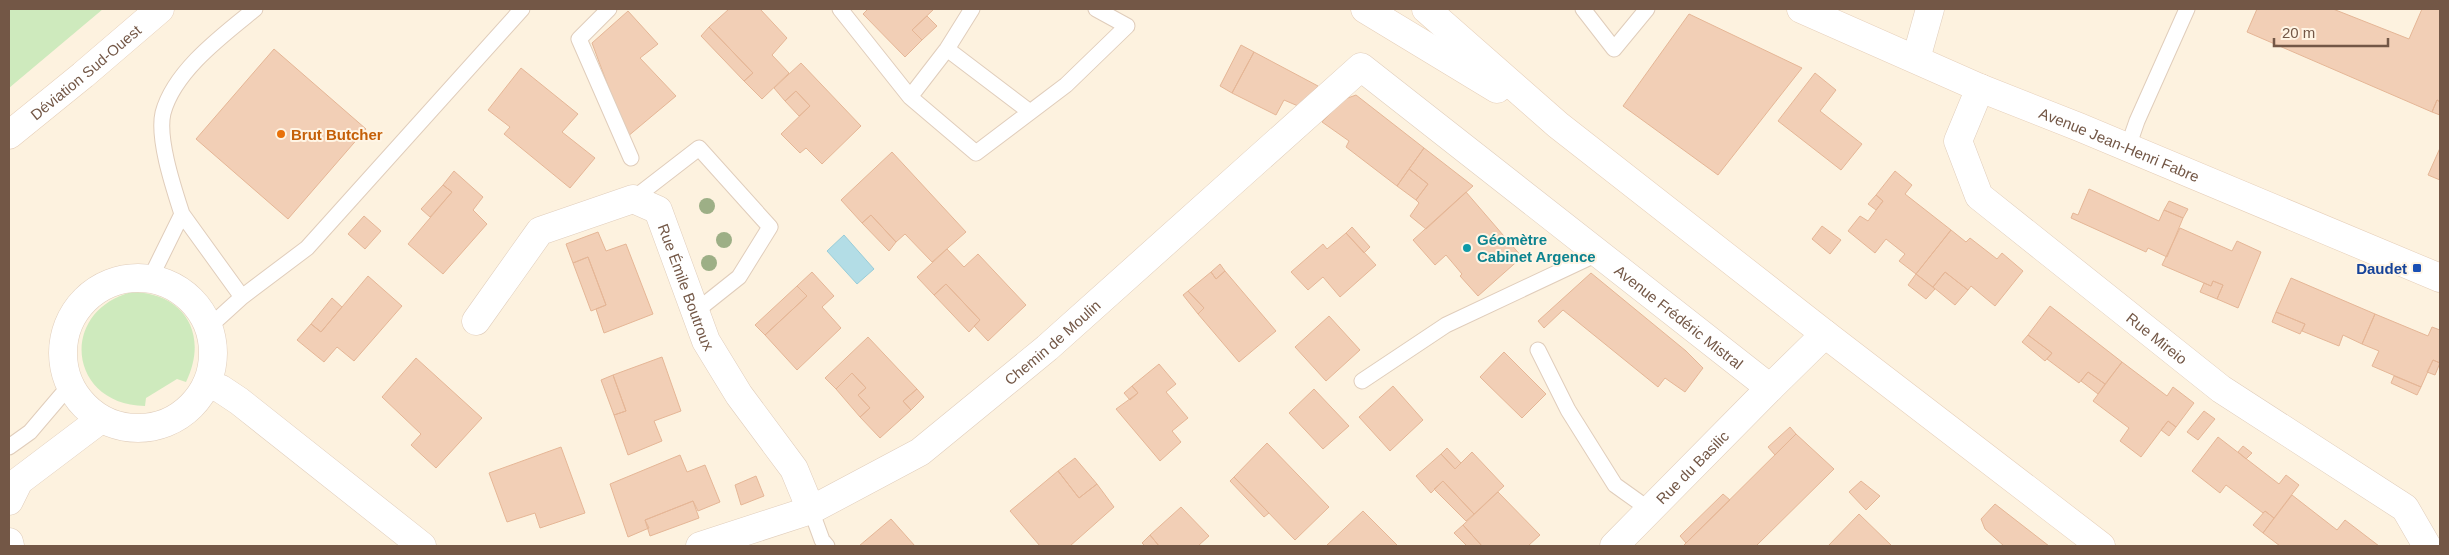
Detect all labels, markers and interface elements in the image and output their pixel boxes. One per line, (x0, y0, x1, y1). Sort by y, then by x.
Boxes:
scale bar (2274, 15, 2388, 47)
street label: Déviation Sud-Ouest (27, 21, 145, 123)
text: 20 m (2282, 24, 2315, 41)
street label: Avenue Jean-Henri Fabre (2037, 104, 2202, 185)
place label: Brut Butcher (291, 126, 383, 143)
marker: Brut Butcher (275, 128, 287, 140)
street label: Rue Émile Boutroux (655, 221, 718, 354)
place label: Géomètre Cabinet Argence (1477, 231, 1596, 265)
marker: Géomètre Cabinet Argence (1461, 242, 1473, 254)
place label: Daudet (2356, 260, 2407, 277)
street label: Avenue Frédéric Mistral (1612, 261, 1747, 372)
marker: Daudet (2411, 262, 2423, 274)
street label: Chemin de Moulin (1001, 296, 1103, 388)
street label: Rue Mireio (2123, 309, 2191, 367)
street label: Rue du Basilic (1652, 427, 1732, 507)

